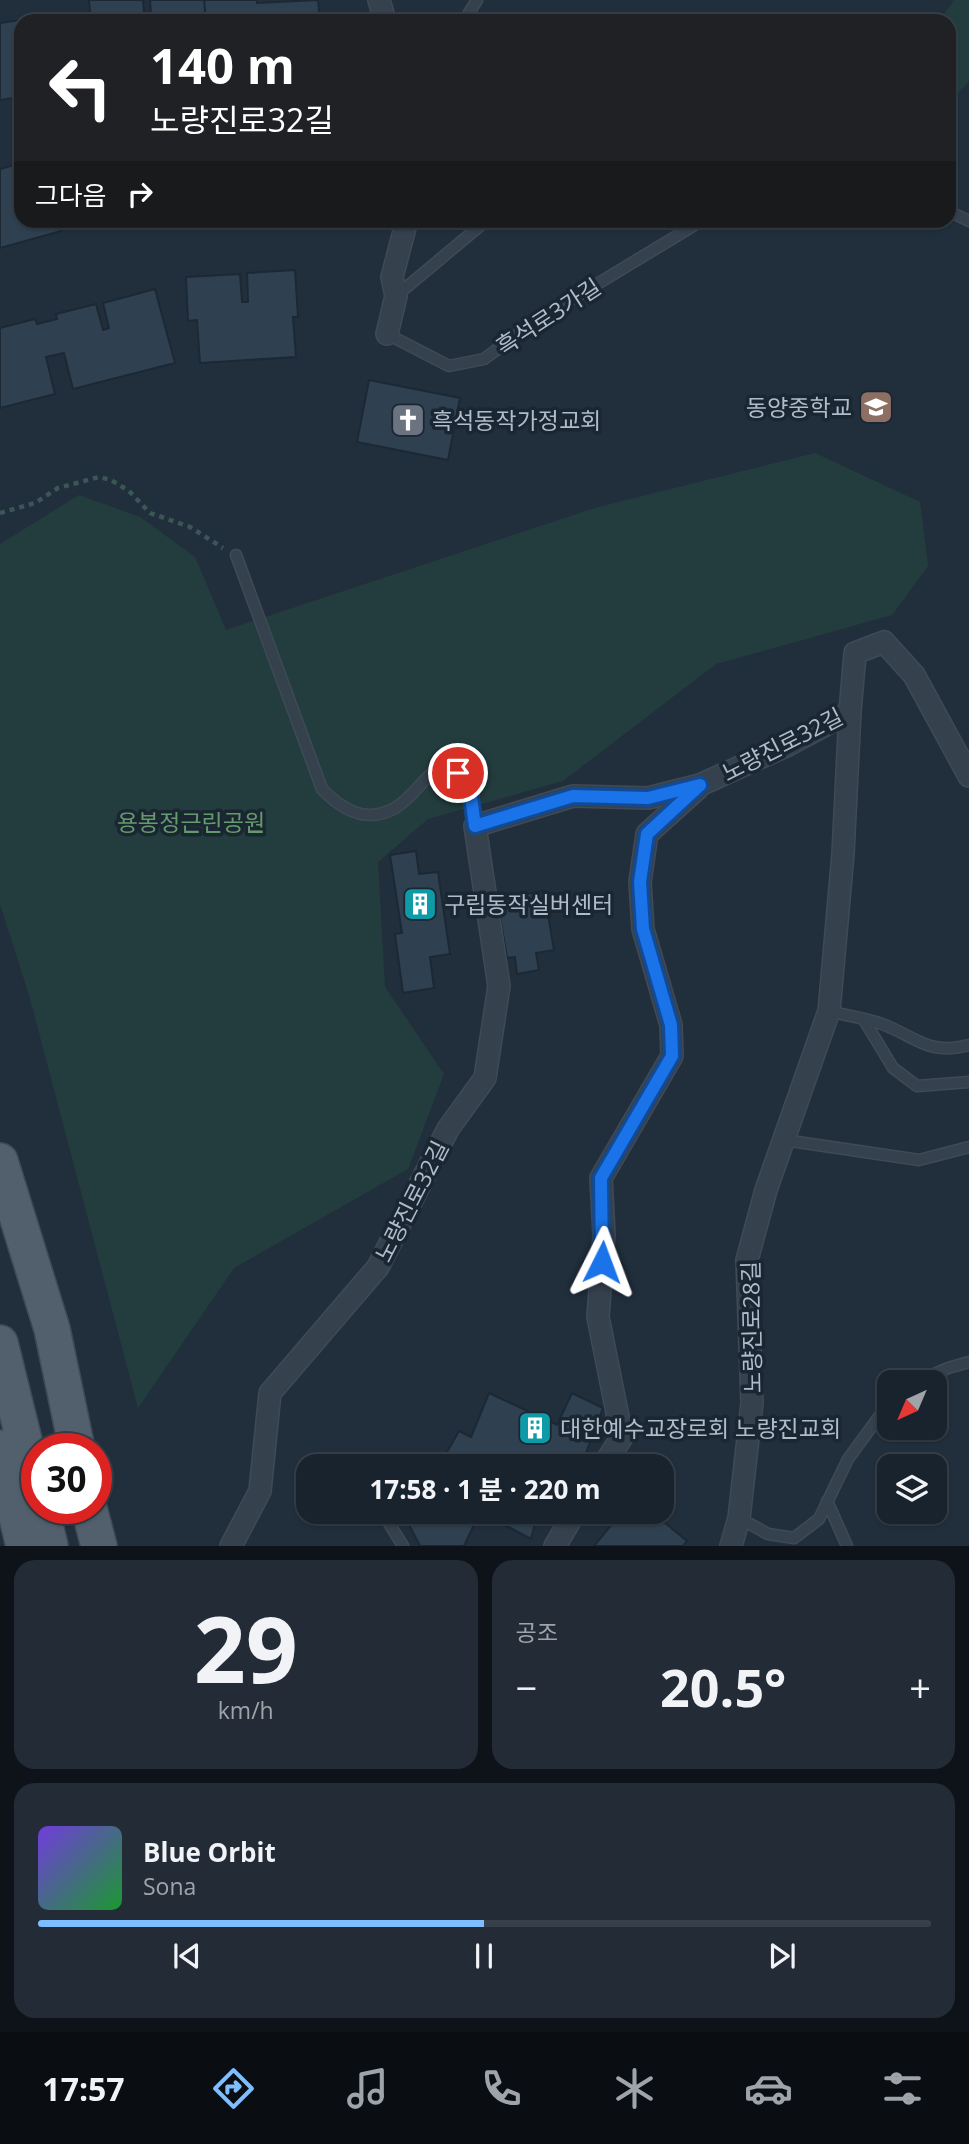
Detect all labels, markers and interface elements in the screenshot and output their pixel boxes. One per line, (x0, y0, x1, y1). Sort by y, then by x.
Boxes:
text: 140 m (150, 32, 295, 98)
icon: left (35, 42, 126, 133)
text: 노량진로32길 (150, 98, 334, 141)
icon: right (121, 175, 159, 213)
text: 그다음 (35, 177, 107, 213)
street label: 흑석로3가길 (489, 270, 607, 362)
school or university icon: 동양중학교 (857, 388, 895, 426)
place label: 동양중학교 (746, 391, 852, 423)
church icon: 흑석동작가정교회 (389, 401, 427, 439)
place label: 흑석동작가정교회 (432, 404, 601, 436)
street label: 노량진로32길 (716, 700, 848, 788)
pin (428, 743, 488, 803)
icon: arrive (439, 754, 477, 792)
park label: 용봉정근린공원 (117, 806, 265, 838)
building icon: 구립동작실버센터 (401, 885, 439, 923)
place label: 구립동작실버센터 (444, 888, 613, 920)
street label: 노량진로32길 (367, 1135, 455, 1267)
position arrow (565, 1225, 639, 1299)
street label: 노량진로28길 (734, 1261, 768, 1393)
north arrow (877, 1370, 947, 1440)
map controls (877, 1370, 947, 1524)
building icon: 대한예수교장로회 노량진교회 (516, 1409, 554, 1447)
place label: 대한예수교장로회 노량진교회 (560, 1412, 841, 1444)
speed limit sign: 30 (21, 1433, 112, 1524)
button: layers (877, 1454, 947, 1524)
text: 17:58 · 1 분 · 220 m (369, 1471, 601, 1507)
text: 29 (194, 1586, 298, 1710)
text: 공조 (516, 1616, 558, 1648)
text: 20.5° (660, 1651, 786, 1722)
text: − (516, 1661, 537, 1713)
text: + (909, 1661, 931, 1713)
text: km/h (218, 1694, 274, 1726)
text: Blue Orbit (143, 1834, 276, 1870)
text: Sona (143, 1870, 196, 1902)
icon: previous (168, 1937, 206, 1975)
icon: pause (465, 1937, 503, 1975)
icon: next (763, 1937, 801, 1975)
icon: directions (209, 2064, 258, 2113)
icon: music (343, 2064, 392, 2113)
icon: phone (477, 2064, 526, 2113)
icon: climate (610, 2064, 659, 2113)
icon: car (744, 2064, 793, 2113)
icon: filters (878, 2064, 927, 2113)
text: 17:57 (42, 2067, 125, 2110)

